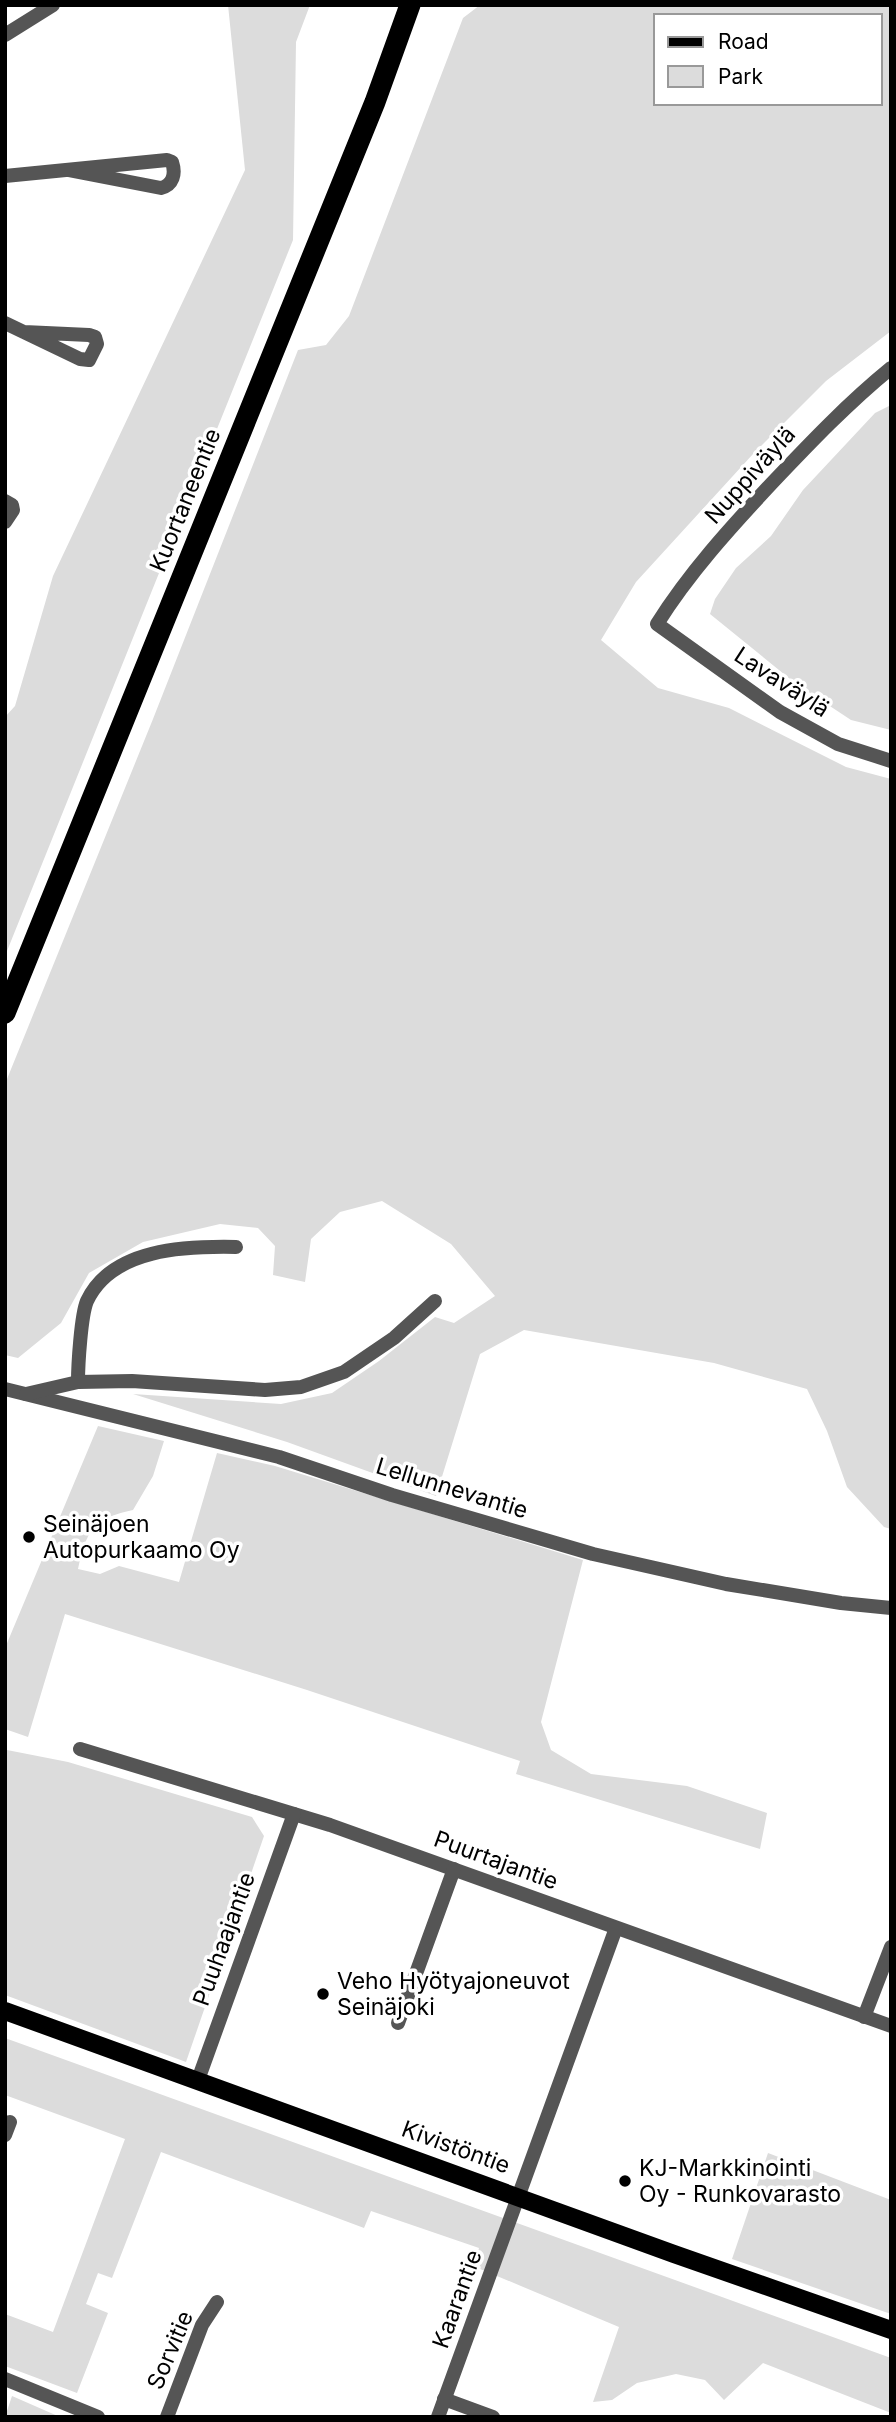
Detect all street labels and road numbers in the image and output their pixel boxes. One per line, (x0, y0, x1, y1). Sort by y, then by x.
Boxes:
street label: Nuppiväylä (699, 420, 801, 530)
street label: Kuortaneentie (144, 424, 226, 576)
street label: Lavaväylä (729, 641, 835, 723)
street label: Lellunnevantie (373, 1452, 531, 1524)
street label: Puurtajantie (430, 1825, 562, 1895)
street label: Puuhaajantie (187, 1868, 261, 2010)
street label: Kivistöntie (398, 2114, 514, 2180)
street label: Kaarantie (426, 2246, 488, 2352)
street label: Sorvitie (141, 2307, 199, 2393)

